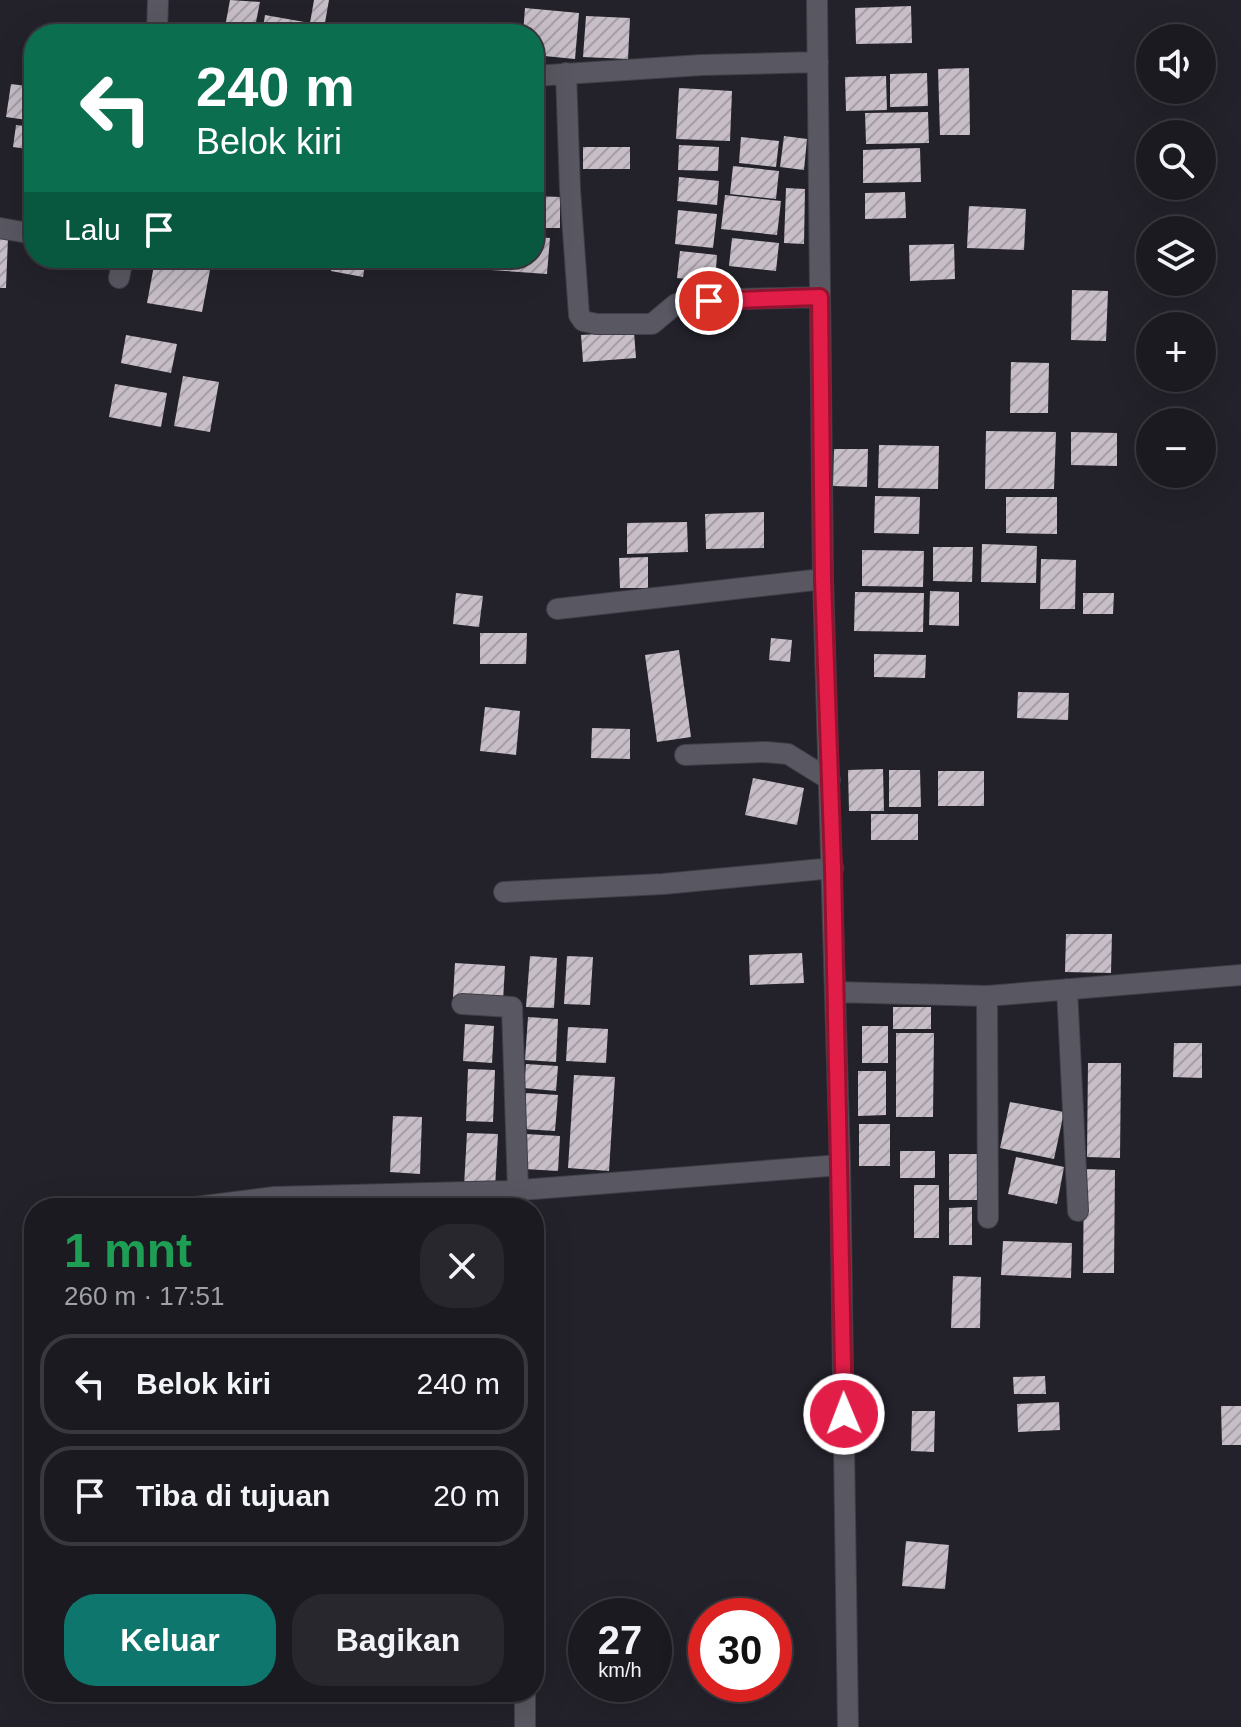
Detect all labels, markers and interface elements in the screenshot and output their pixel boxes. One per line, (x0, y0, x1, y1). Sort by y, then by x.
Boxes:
map controls (1136, 24, 1216, 488)
button: sound (1136, 24, 1216, 104)
text: 240 m (196, 55, 355, 118)
icon: left (64, 56, 168, 160)
button: search (1136, 120, 1216, 200)
text: Belok kiri (196, 121, 342, 162)
icon: arrive (137, 208, 181, 252)
text: Lalu (64, 213, 121, 246)
button: layers (1136, 216, 1216, 296)
pin (675, 267, 743, 335)
icon: arrive (687, 279, 731, 323)
button: + (1136, 312, 1216, 392)
button: − (1136, 408, 1216, 488)
text: 1 mnt (64, 1224, 192, 1277)
button: close (420, 1224, 504, 1308)
text: 260 m · 17:51 (64, 1281, 224, 1311)
icon: left (68, 1362, 112, 1406)
text: Belok kiri (136, 1367, 271, 1400)
text: 240 m (417, 1367, 500, 1400)
position arrow (802, 1372, 886, 1456)
icon: arrive (68, 1474, 112, 1518)
text: Tiba di tujuan (136, 1479, 330, 1512)
text: 20 m (433, 1479, 500, 1512)
button: Keluar (64, 1594, 276, 1686)
button: Bagikan (292, 1594, 504, 1686)
speed limit sign: 30 (688, 1598, 792, 1702)
text: 27 (598, 1618, 642, 1662)
text: km/h (598, 1659, 642, 1681)

